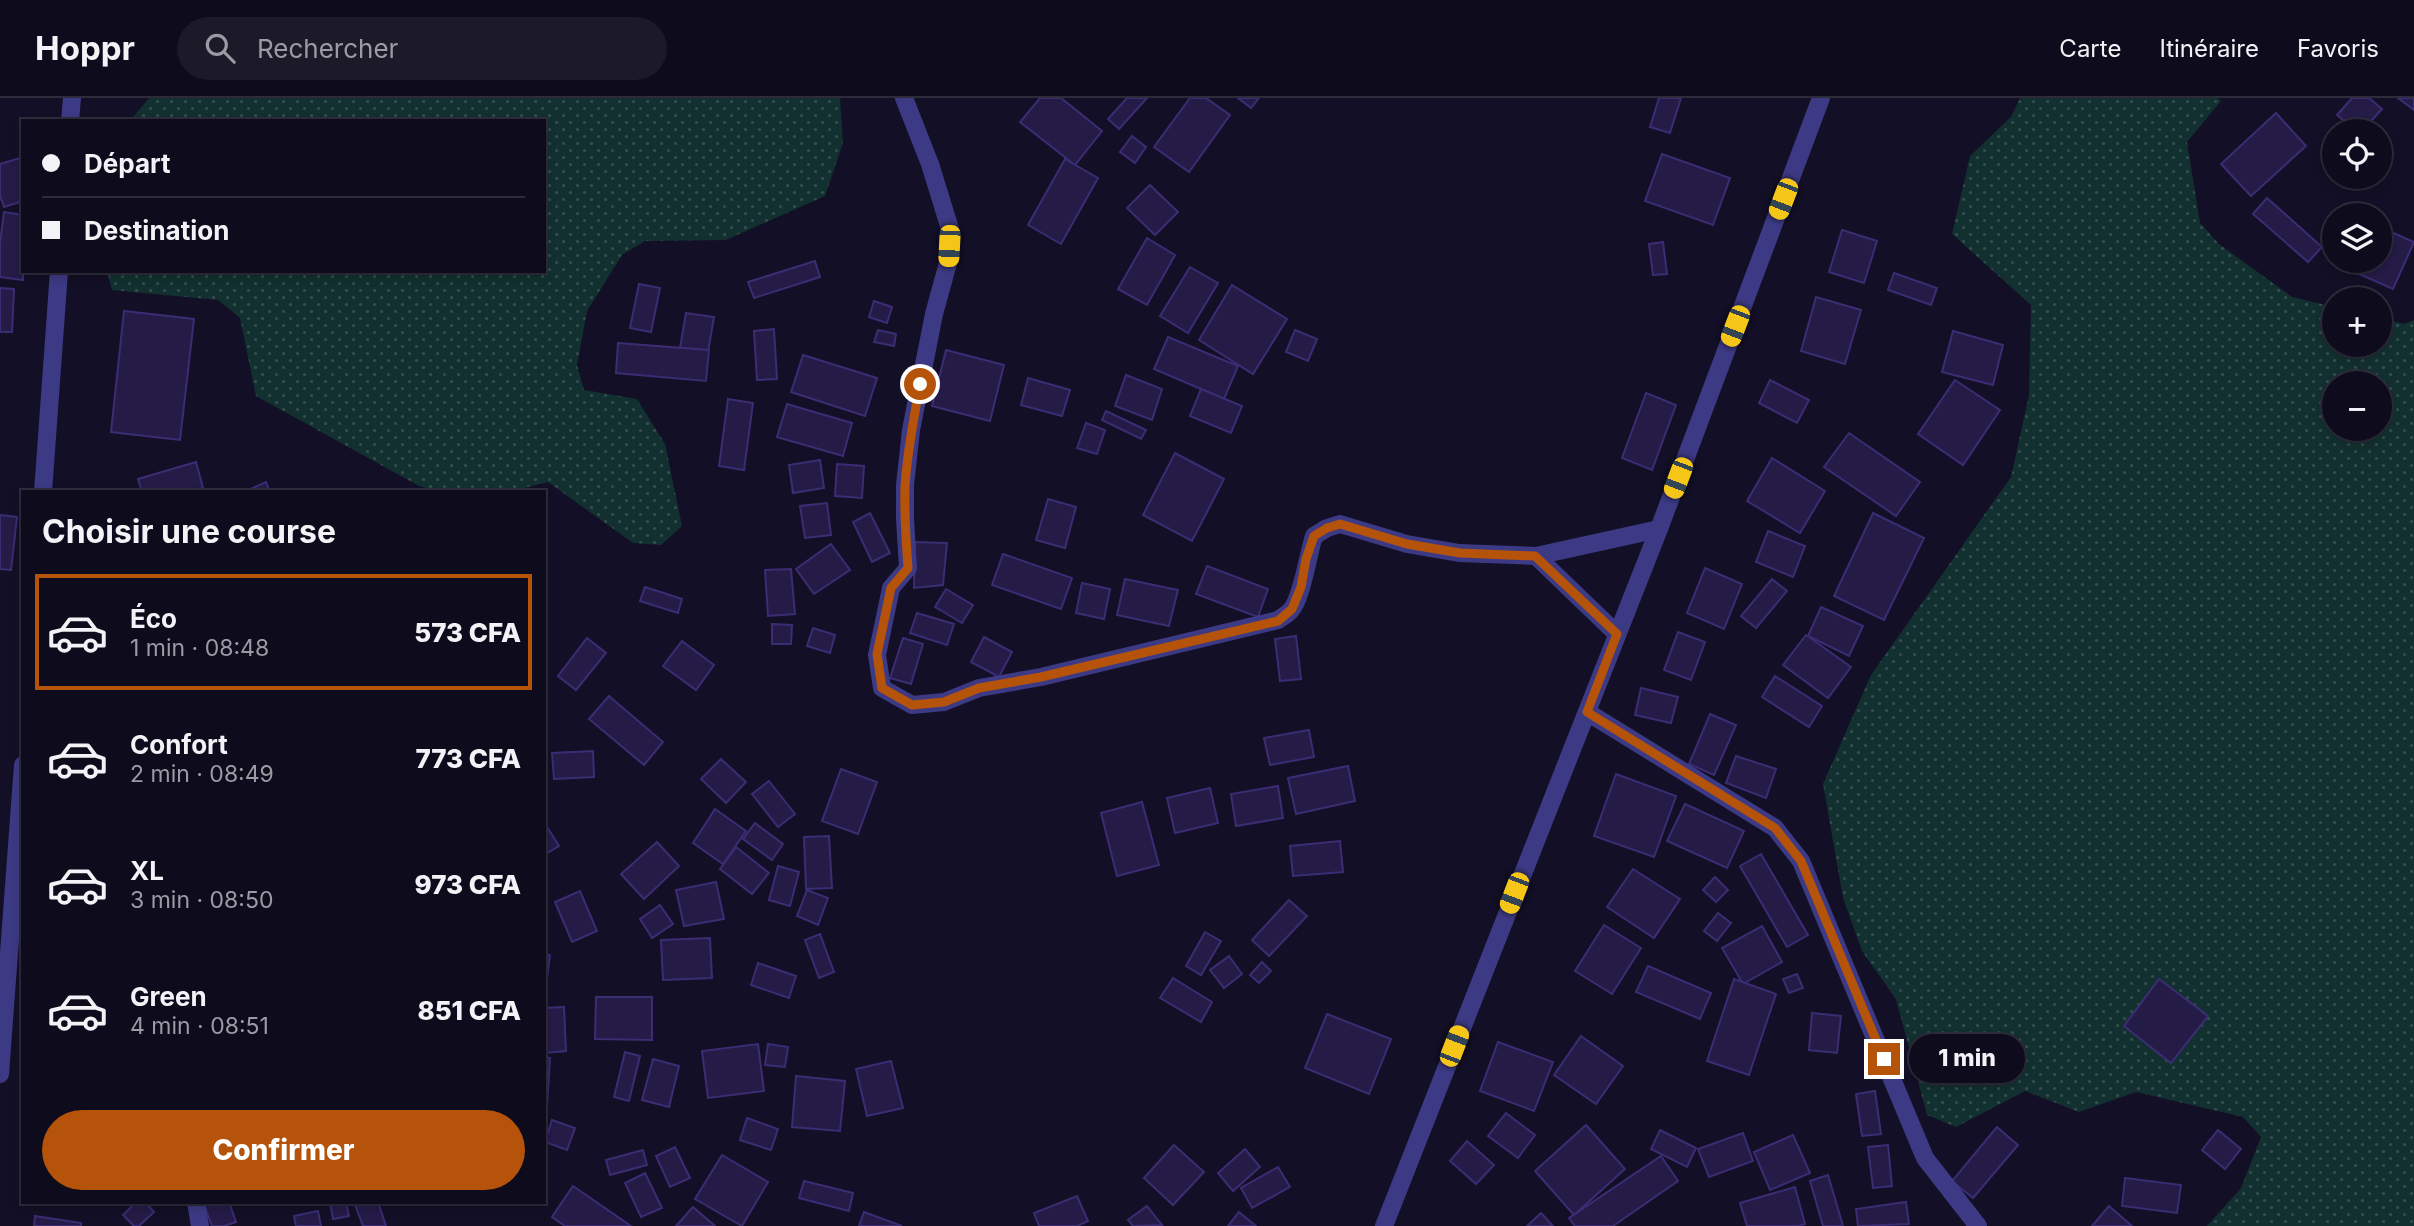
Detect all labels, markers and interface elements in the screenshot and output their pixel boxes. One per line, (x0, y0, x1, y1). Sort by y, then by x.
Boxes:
search box (177, 17, 667, 80)
text: Hoppr (35, 28, 135, 68)
icon: search (201, 29, 239, 67)
text: Rechercher (257, 33, 398, 64)
text: Carte (2059, 34, 2121, 63)
text: Itinéraire (2159, 34, 2259, 63)
text: Favoris (2297, 34, 2379, 63)
map controls (2322, 119, 2392, 441)
button: locate (2322, 119, 2392, 189)
text: Départ (84, 148, 171, 179)
car (1766, 176, 1801, 222)
button: layers (2322, 203, 2392, 273)
text: Destination (84, 215, 229, 246)
car (938, 224, 961, 268)
button: + (2322, 287, 2392, 357)
car (1718, 303, 1753, 349)
route start (904, 368, 936, 400)
button: − (2322, 371, 2392, 441)
car (1661, 455, 1696, 501)
text: Choisir une course (42, 512, 336, 551)
icon: car (46, 601, 109, 664)
text: Éco (130, 603, 177, 634)
text: 573 CFA (414, 617, 521, 648)
text: 1 min · 08:48 (130, 634, 269, 662)
icon: car (46, 727, 109, 790)
text: Confort (130, 729, 228, 760)
text: 773 CFA (415, 743, 521, 774)
text: 2 min · 08:49 (130, 760, 274, 788)
icon: car (46, 853, 109, 916)
text: XL (130, 855, 164, 886)
text: 973 CFA (414, 869, 521, 900)
car (1497, 870, 1532, 916)
text: 3 min · 08:50 (130, 886, 273, 914)
icon: car (46, 979, 109, 1042)
text: Green (130, 981, 207, 1012)
text: 851 CFA (417, 995, 521, 1026)
text: 4 min · 08:51 (130, 1012, 269, 1040)
car (1437, 1023, 1472, 1069)
callout: 1 min (1909, 1034, 2024, 1084)
route end (1868, 1043, 1900, 1075)
text: 1 min (1938, 1044, 1996, 1072)
button: Confirmer (42, 1110, 525, 1190)

